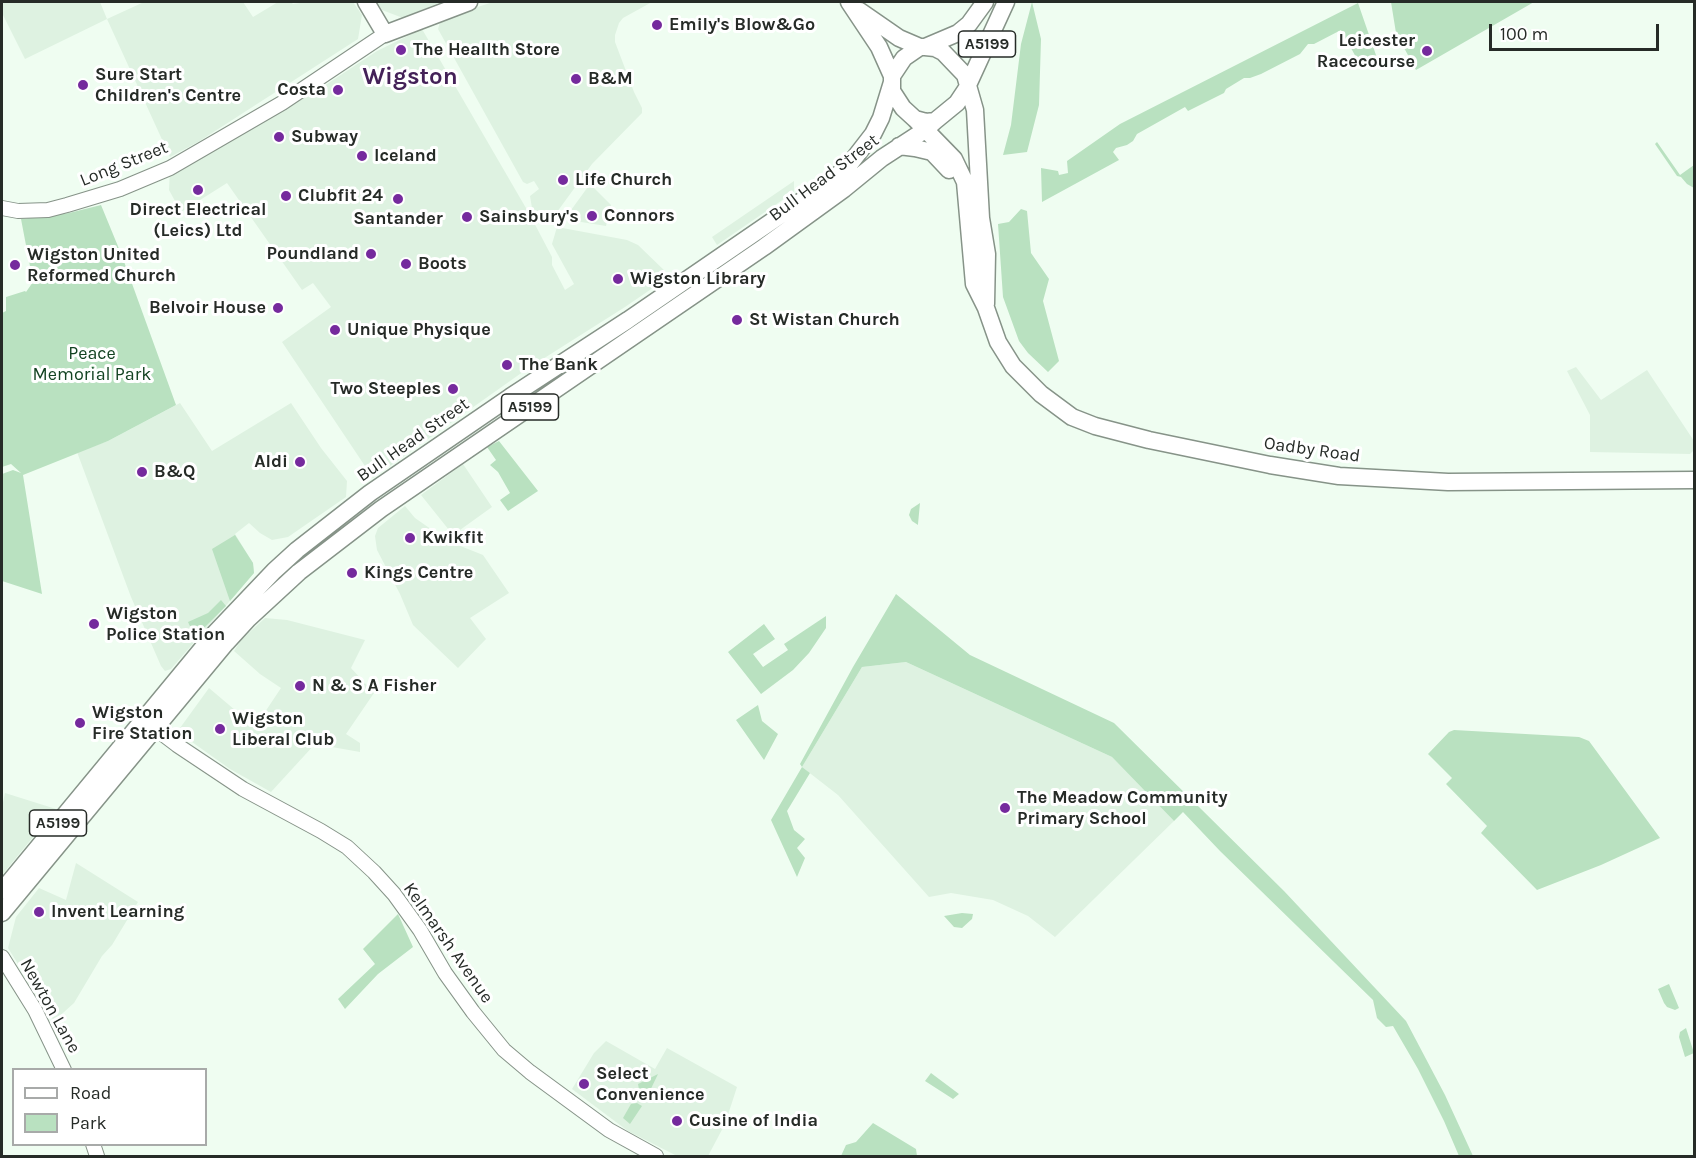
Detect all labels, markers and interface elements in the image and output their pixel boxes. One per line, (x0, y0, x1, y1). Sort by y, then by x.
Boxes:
scale bar (1492, 12, 1662, 50)
place label: Emily's Blow&Go (669, 14, 815, 36)
marker: Emily's Blow&Go (650, 18, 664, 32)
text: 100 m (1500, 23, 1548, 45)
place label: Leicester Racecourse (1317, 30, 1415, 72)
road number: A5199 (958, 31, 1016, 57)
place label: The Heallth Store (413, 39, 560, 61)
marker: The Heallth Store (394, 43, 408, 57)
marker: Leicester Racecourse (1420, 44, 1434, 58)
district label: Wigston (362, 63, 458, 91)
place label: Sure Start Children's Centre (95, 64, 241, 106)
place label: B&M (588, 68, 633, 90)
marker: B&M (569, 72, 583, 86)
marker: Sure Start Children's Centre (76, 78, 90, 92)
place label: Costa (277, 79, 326, 101)
marker: Costa (331, 83, 345, 97)
place label: Subway (291, 126, 358, 148)
marker: Subway (272, 130, 286, 144)
street label: Bull Head Street (765, 130, 883, 226)
street label: Long Street (77, 137, 171, 191)
place label: Iceland (374, 145, 437, 167)
marker: Iceland (355, 149, 369, 163)
place label: Life Church (575, 169, 672, 191)
marker: Life Church (556, 173, 570, 187)
marker: Direct Electrical (Leics) Ltd (191, 183, 205, 197)
place label: Clubfit 24 (298, 185, 383, 207)
marker: Clubfit 24 (279, 189, 293, 203)
marker: Santander (391, 192, 405, 206)
place label: Direct Electrical (Leics) Ltd (130, 199, 266, 242)
place label: Connors (604, 205, 675, 227)
place label: Sainsbury's (479, 206, 579, 228)
place label: Santander (353, 208, 443, 230)
marker: Connors (585, 209, 599, 223)
marker: Sainsbury's (460, 210, 474, 224)
place label: Poundland (267, 243, 359, 265)
place label: Wigston United Reformed Church (27, 244, 176, 286)
marker: Poundland (364, 247, 378, 261)
place label: Boots (418, 253, 467, 275)
marker: Boots (399, 257, 413, 271)
marker: Wigston United Reformed Church (8, 258, 22, 272)
place label: Wigston Library (630, 268, 766, 290)
marker: Wigston Library (611, 272, 625, 286)
place label: Belvoir House (149, 297, 266, 319)
marker: Belvoir House (271, 301, 285, 315)
place label: St Wistan Church (749, 309, 900, 331)
marker: St Wistan Church (730, 313, 744, 327)
place label: Unique Physique (347, 319, 491, 341)
marker: Unique Physique (328, 323, 342, 337)
park label: Peace Memorial Park (33, 343, 151, 386)
place label: The Bank (519, 354, 598, 376)
marker: The Bank (500, 358, 514, 372)
place label: Two Steeples (330, 378, 441, 400)
marker: Two Steeples (446, 382, 460, 396)
street label: Bull Head Street (353, 393, 473, 487)
road number: A5199 (502, 394, 558, 420)
street label: Oadby Road (1262, 433, 1362, 467)
place label: Aldi (254, 451, 288, 473)
marker: Aldi (293, 455, 307, 469)
place label: B&Q (154, 461, 195, 483)
marker: B&Q (135, 465, 149, 479)
place label: Kwikfit (422, 527, 484, 549)
marker: Kwikfit (403, 531, 417, 545)
place label: Kings Centre (364, 562, 473, 584)
marker: Kings Centre (345, 566, 359, 580)
place label: Wigston Police Station (106, 603, 225, 646)
marker: Wigston Police Station (87, 617, 101, 631)
place label: N & S A Fisher (312, 675, 436, 697)
marker: N & S A Fisher (293, 679, 307, 693)
place label: Wigston Fire Station (92, 702, 192, 744)
place label: Wigston Liberal Club (232, 708, 334, 750)
marker: Wigston Fire Station (73, 716, 87, 730)
marker: Wigston Liberal Club (213, 722, 227, 736)
place label: The Meadow Community Primary School (1017, 787, 1227, 830)
marker: The Meadow Community Primary School (998, 801, 1012, 815)
road number: A5199 (29, 810, 86, 836)
street label: Kelmarsh Avenue (398, 879, 498, 1007)
place label: Invent Learning (51, 901, 184, 923)
marker: Invent Learning (32, 905, 46, 919)
street label: Newton Lane (15, 955, 85, 1057)
place label: Select Convenience (596, 1063, 705, 1106)
legend (12, 1068, 207, 1146)
marker: Select Convenience (577, 1077, 591, 1091)
text: Road (70, 1082, 111, 1104)
place label: Cusine of India (689, 1110, 818, 1132)
text: Park (70, 1112, 107, 1134)
marker: Cusine of India (670, 1114, 684, 1128)

